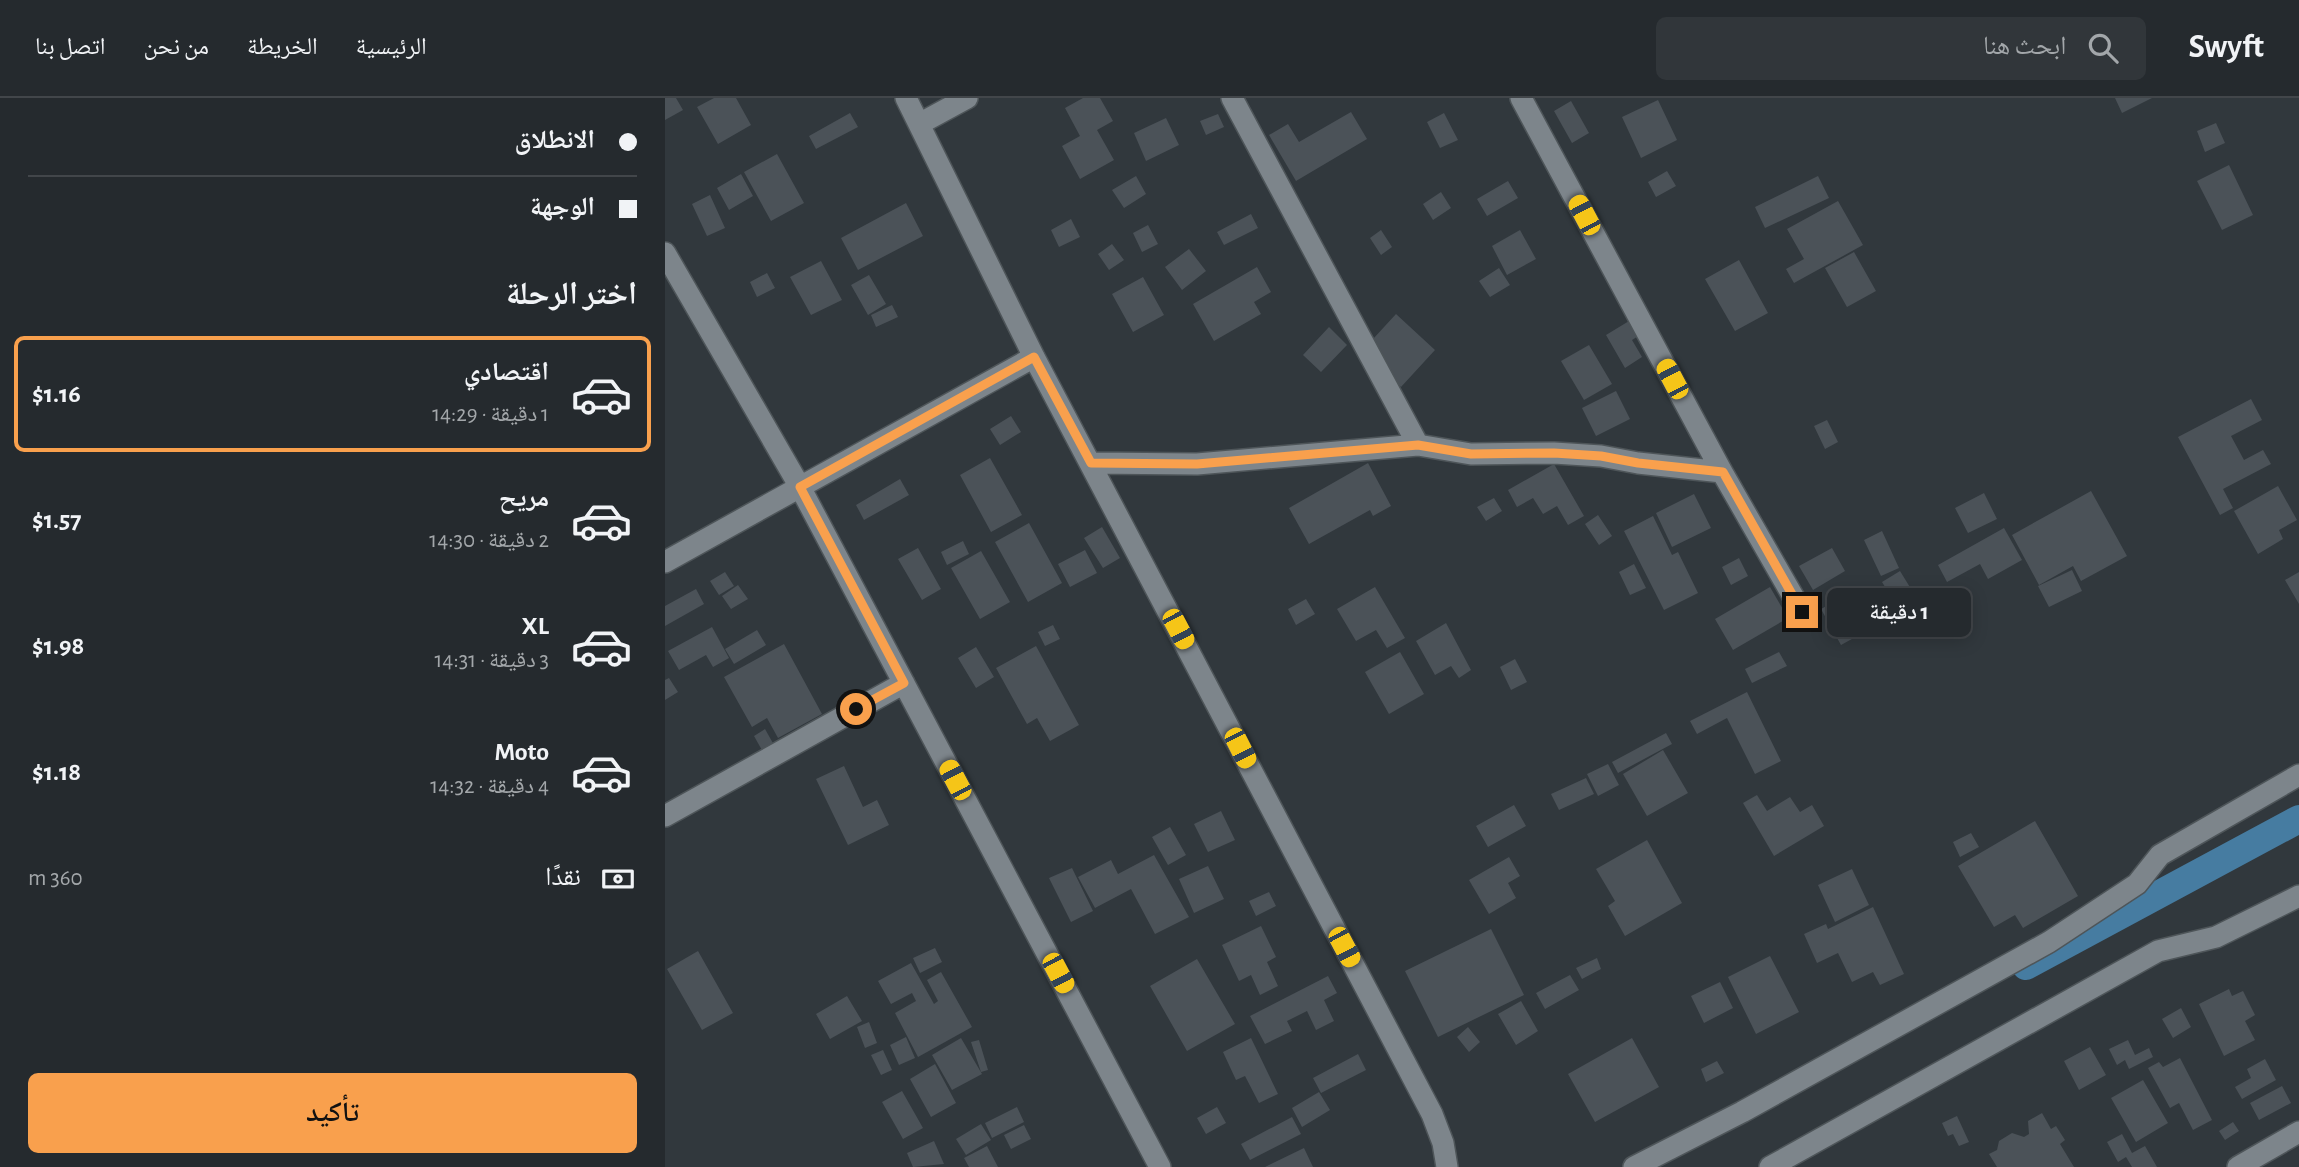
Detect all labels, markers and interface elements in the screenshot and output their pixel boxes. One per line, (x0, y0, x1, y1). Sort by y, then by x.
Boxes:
search box (1656, 17, 2146, 80)
icon: search (2084, 29, 2122, 67)
text: Swyft (2188, 31, 2264, 64)
text: ابحث هنا (1983, 33, 2066, 59)
text: اتصل بنا (35, 35, 105, 59)
text: من نحن (143, 35, 209, 59)
text: الخريطة (247, 35, 318, 59)
text: الرئيسية (356, 35, 427, 59)
text: الانطلاق (515, 127, 595, 153)
car (1565, 192, 1604, 238)
text: الوجهة (530, 194, 595, 220)
text: اختر الرحلة (506, 278, 637, 310)
car (1653, 356, 1692, 402)
text: اقتصادي (464, 359, 549, 385)
icon: car (570, 363, 633, 426)
text: $1.16 (32, 381, 81, 407)
text: 1 دقيقة · 14:29 (432, 403, 549, 426)
text: مريح (499, 485, 549, 511)
icon: car (570, 489, 633, 552)
text: $1.57 (32, 507, 81, 533)
text: 2 دقيقة · 14:30 (429, 529, 549, 552)
callout: 1 دقيقة (1827, 588, 1970, 636)
route end (1786, 596, 1818, 628)
text: 1 دقيقة (1869, 601, 1929, 624)
car (1159, 606, 1198, 652)
text: XL (522, 613, 549, 639)
icon: car (570, 615, 633, 678)
text: $1.98 (32, 633, 84, 659)
text: 3 دقيقة · 14:31 (434, 649, 549, 672)
route start (840, 693, 872, 725)
car (1222, 725, 1259, 771)
text: Moto (494, 739, 549, 765)
icon: car (570, 741, 633, 804)
car (936, 757, 975, 803)
text: $1.18 (32, 759, 81, 785)
text: 4 دقيقة · 14:32 (430, 775, 549, 798)
icon: cash (599, 860, 637, 898)
text: نقدًا (545, 864, 581, 890)
text: 360 m (28, 867, 83, 890)
car (1325, 924, 1364, 970)
car (1039, 950, 1078, 996)
button: تأكيد (28, 1073, 637, 1153)

